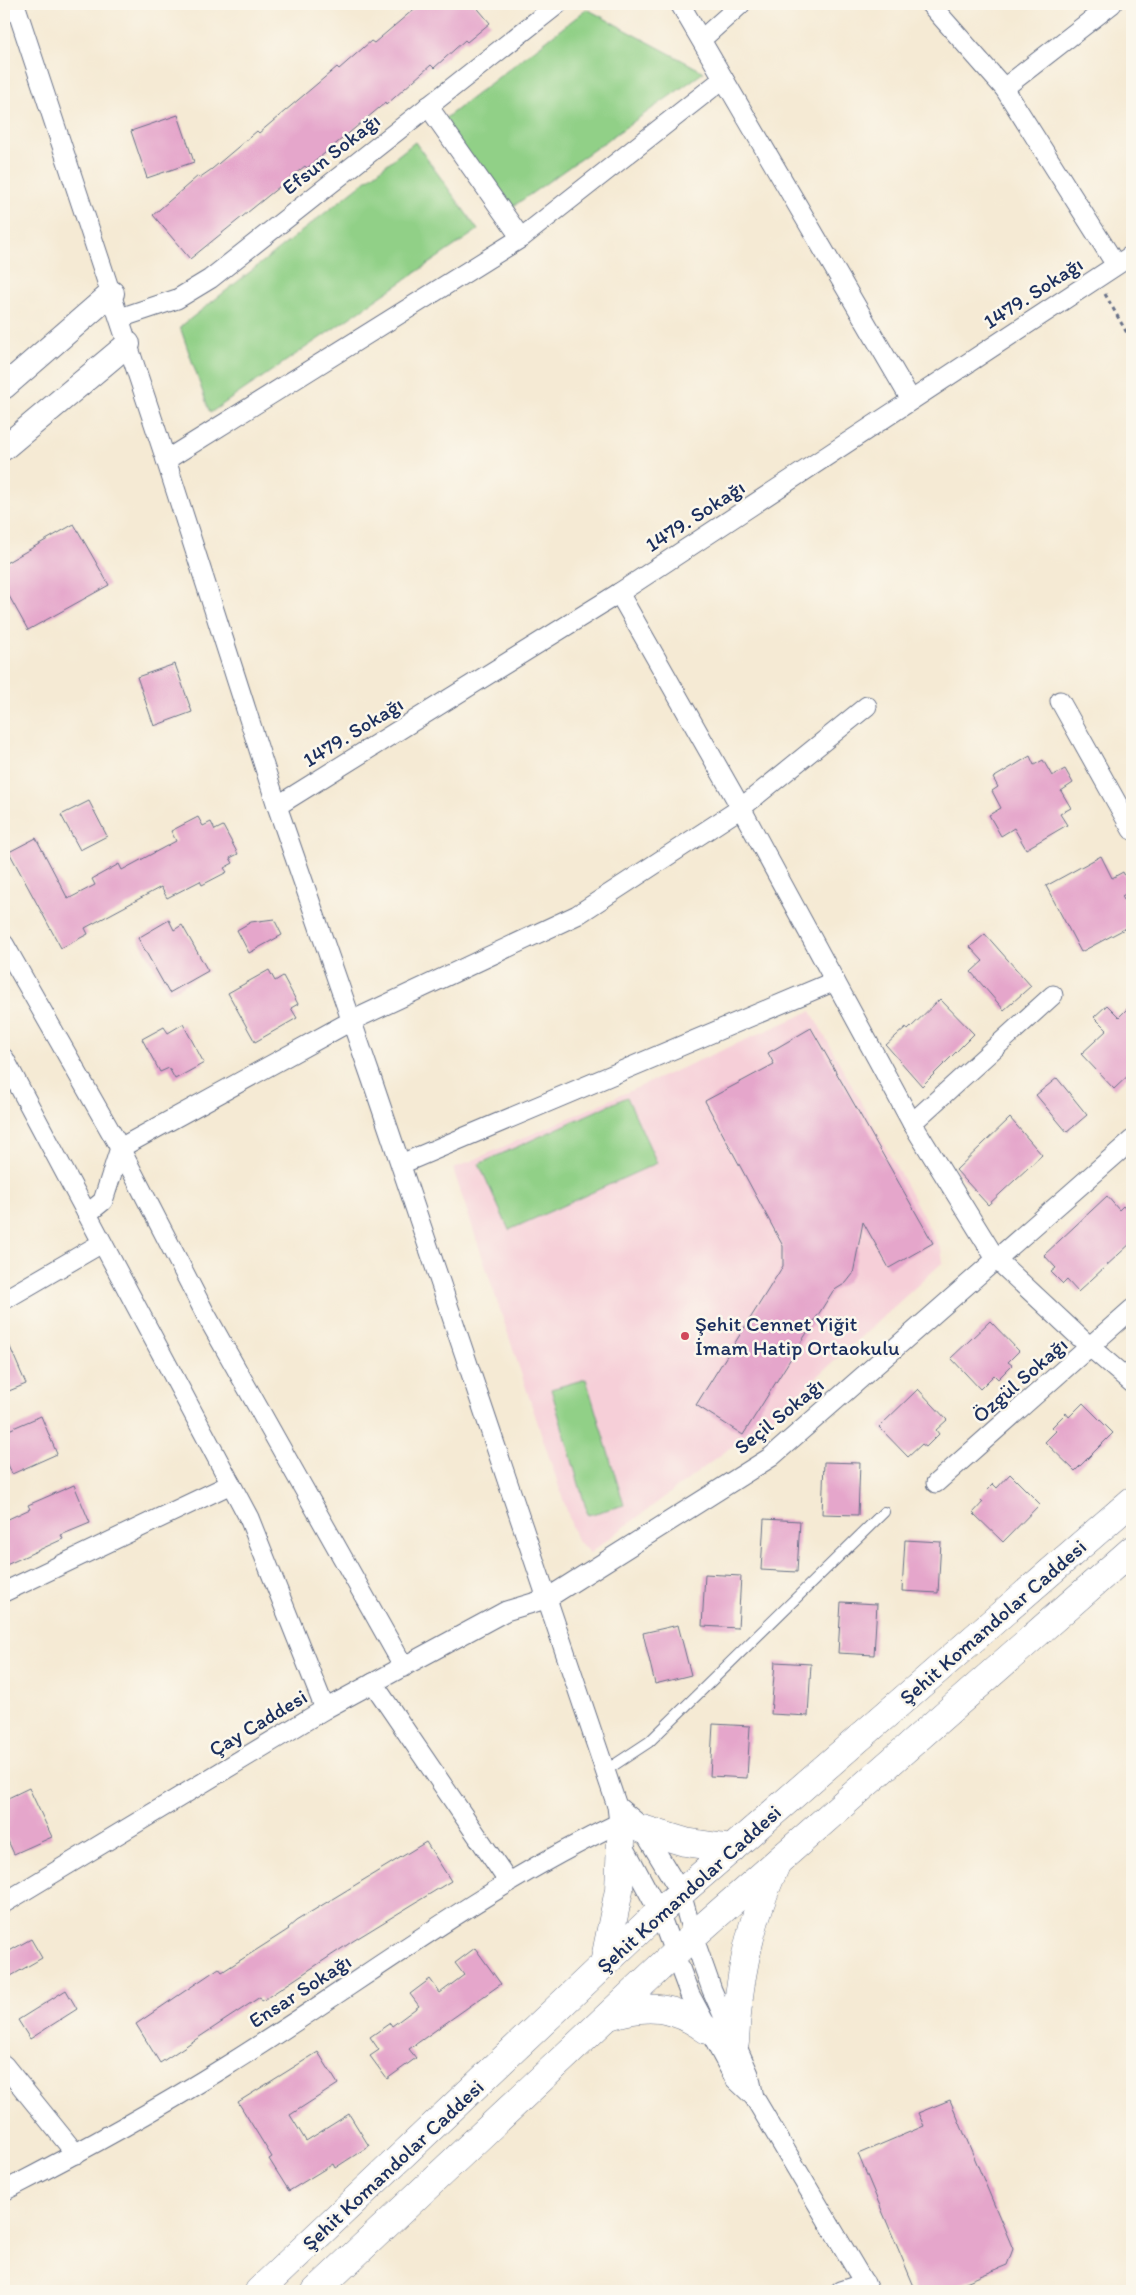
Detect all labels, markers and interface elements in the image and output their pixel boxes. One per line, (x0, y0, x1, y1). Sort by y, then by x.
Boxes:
street label: Efsun Sokağı (277, 108, 385, 200)
street label: 1479. Sokağı (978, 251, 1087, 334)
street label: 1479. Sokağı (640, 474, 749, 557)
street label: 1479. Sokağı (298, 691, 408, 772)
place label: Şehit Cennet Yiğit İmam Hatip Ortaokulu (695, 1311, 900, 1360)
marker: Şehit Cennet Yiğit İmam Hatip Ortaokulu (679, 1330, 691, 1342)
street label: Özgül Sokağı (967, 1332, 1072, 1428)
street label: Seçil Sokağı (729, 1372, 829, 1459)
street label: Şehit Komandolar Caddesi (894, 1534, 1091, 1710)
street label: Çay Caddesi (204, 1683, 311, 1762)
street label: Şehit Komandolar Caddesi (591, 1799, 786, 1978)
street label: Ensar Sokağı (244, 1948, 356, 2033)
street label: Şehit Komandolar Caddesi (297, 2074, 489, 2255)

